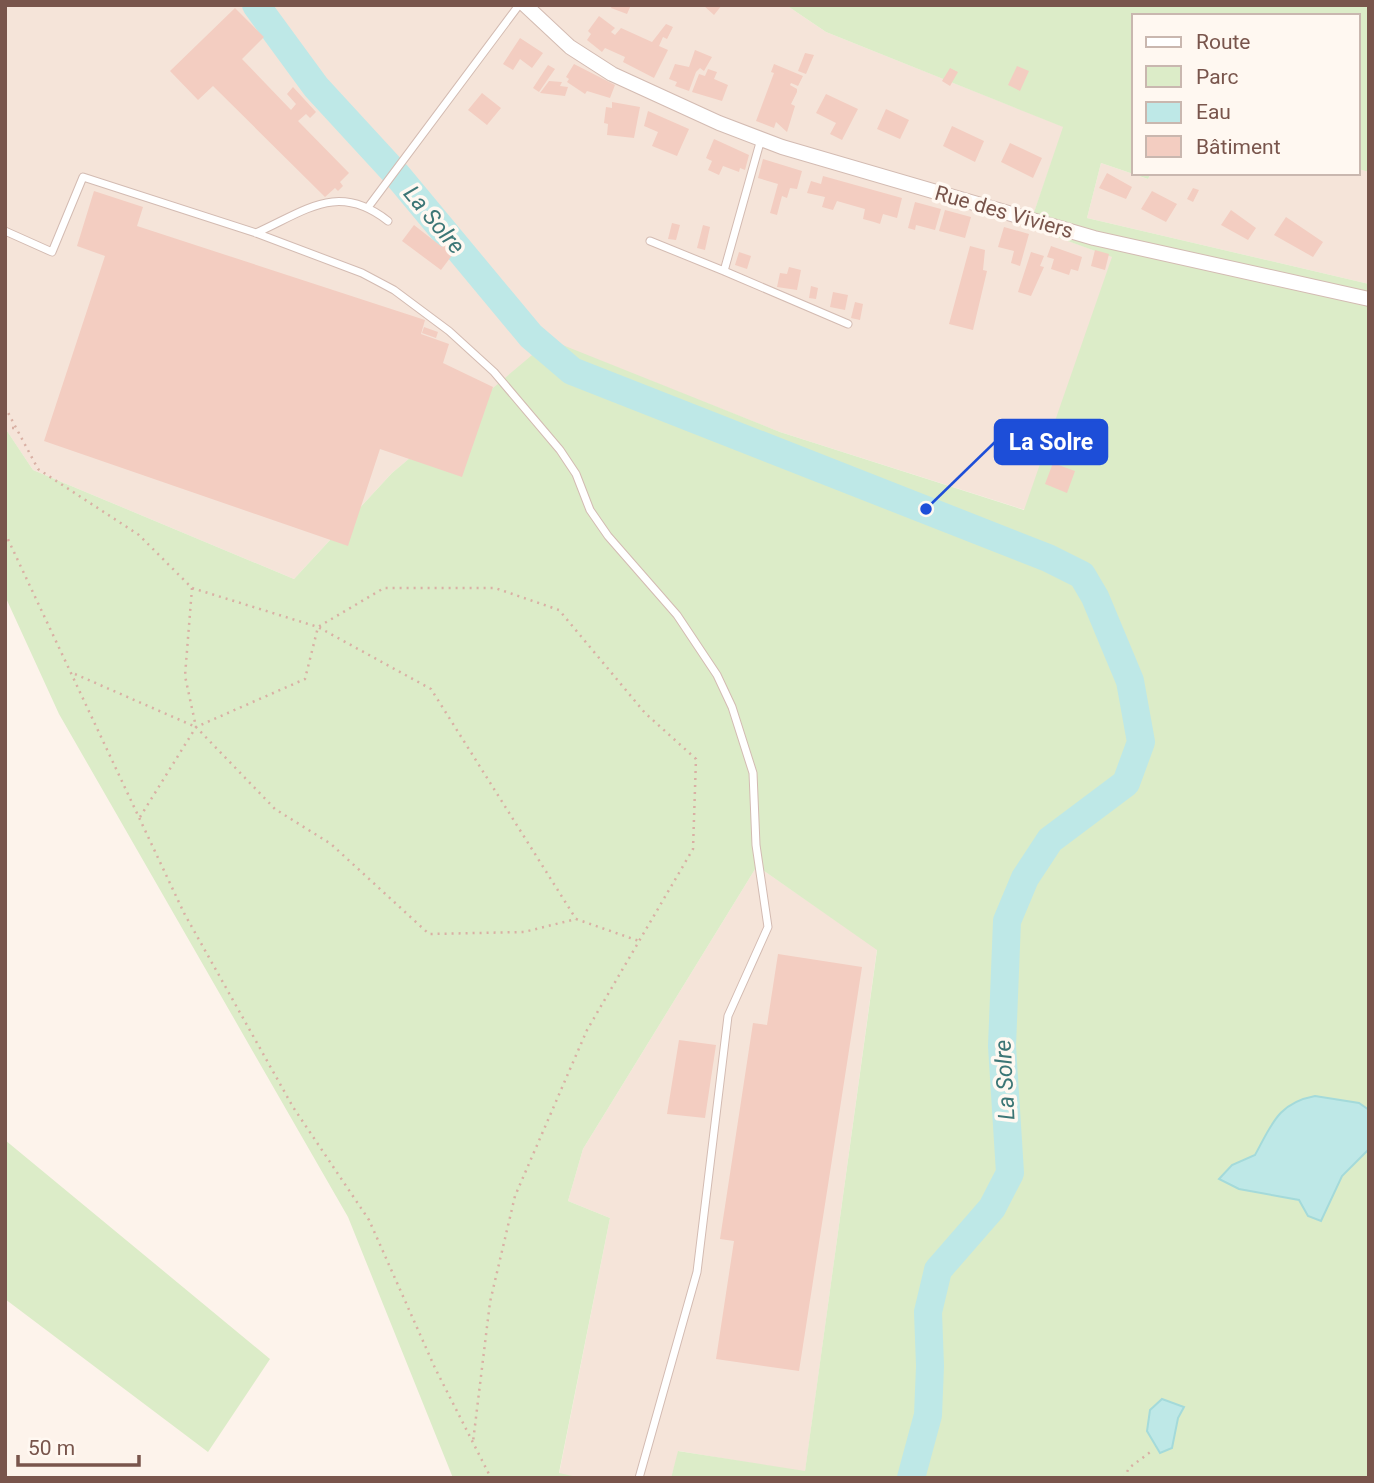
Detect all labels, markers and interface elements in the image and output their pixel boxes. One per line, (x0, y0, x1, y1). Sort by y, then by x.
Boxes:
legend (1132, 14, 1360, 175)
text: Route (1196, 30, 1251, 54)
text: Parc (1196, 65, 1238, 89)
text: Eau (1196, 100, 1231, 124)
text: Bâtiment (1196, 135, 1281, 159)
water label: La Solre (398, 181, 470, 260)
street label: Rue des Viviers (932, 181, 1076, 243)
callout: La Solre (995, 420, 1107, 464)
text: La Solre (1009, 429, 1093, 456)
water label: La Solre (989, 1039, 1021, 1121)
scale bar (18, 1424, 138, 1468)
text: 50 m (28, 1436, 75, 1460)

